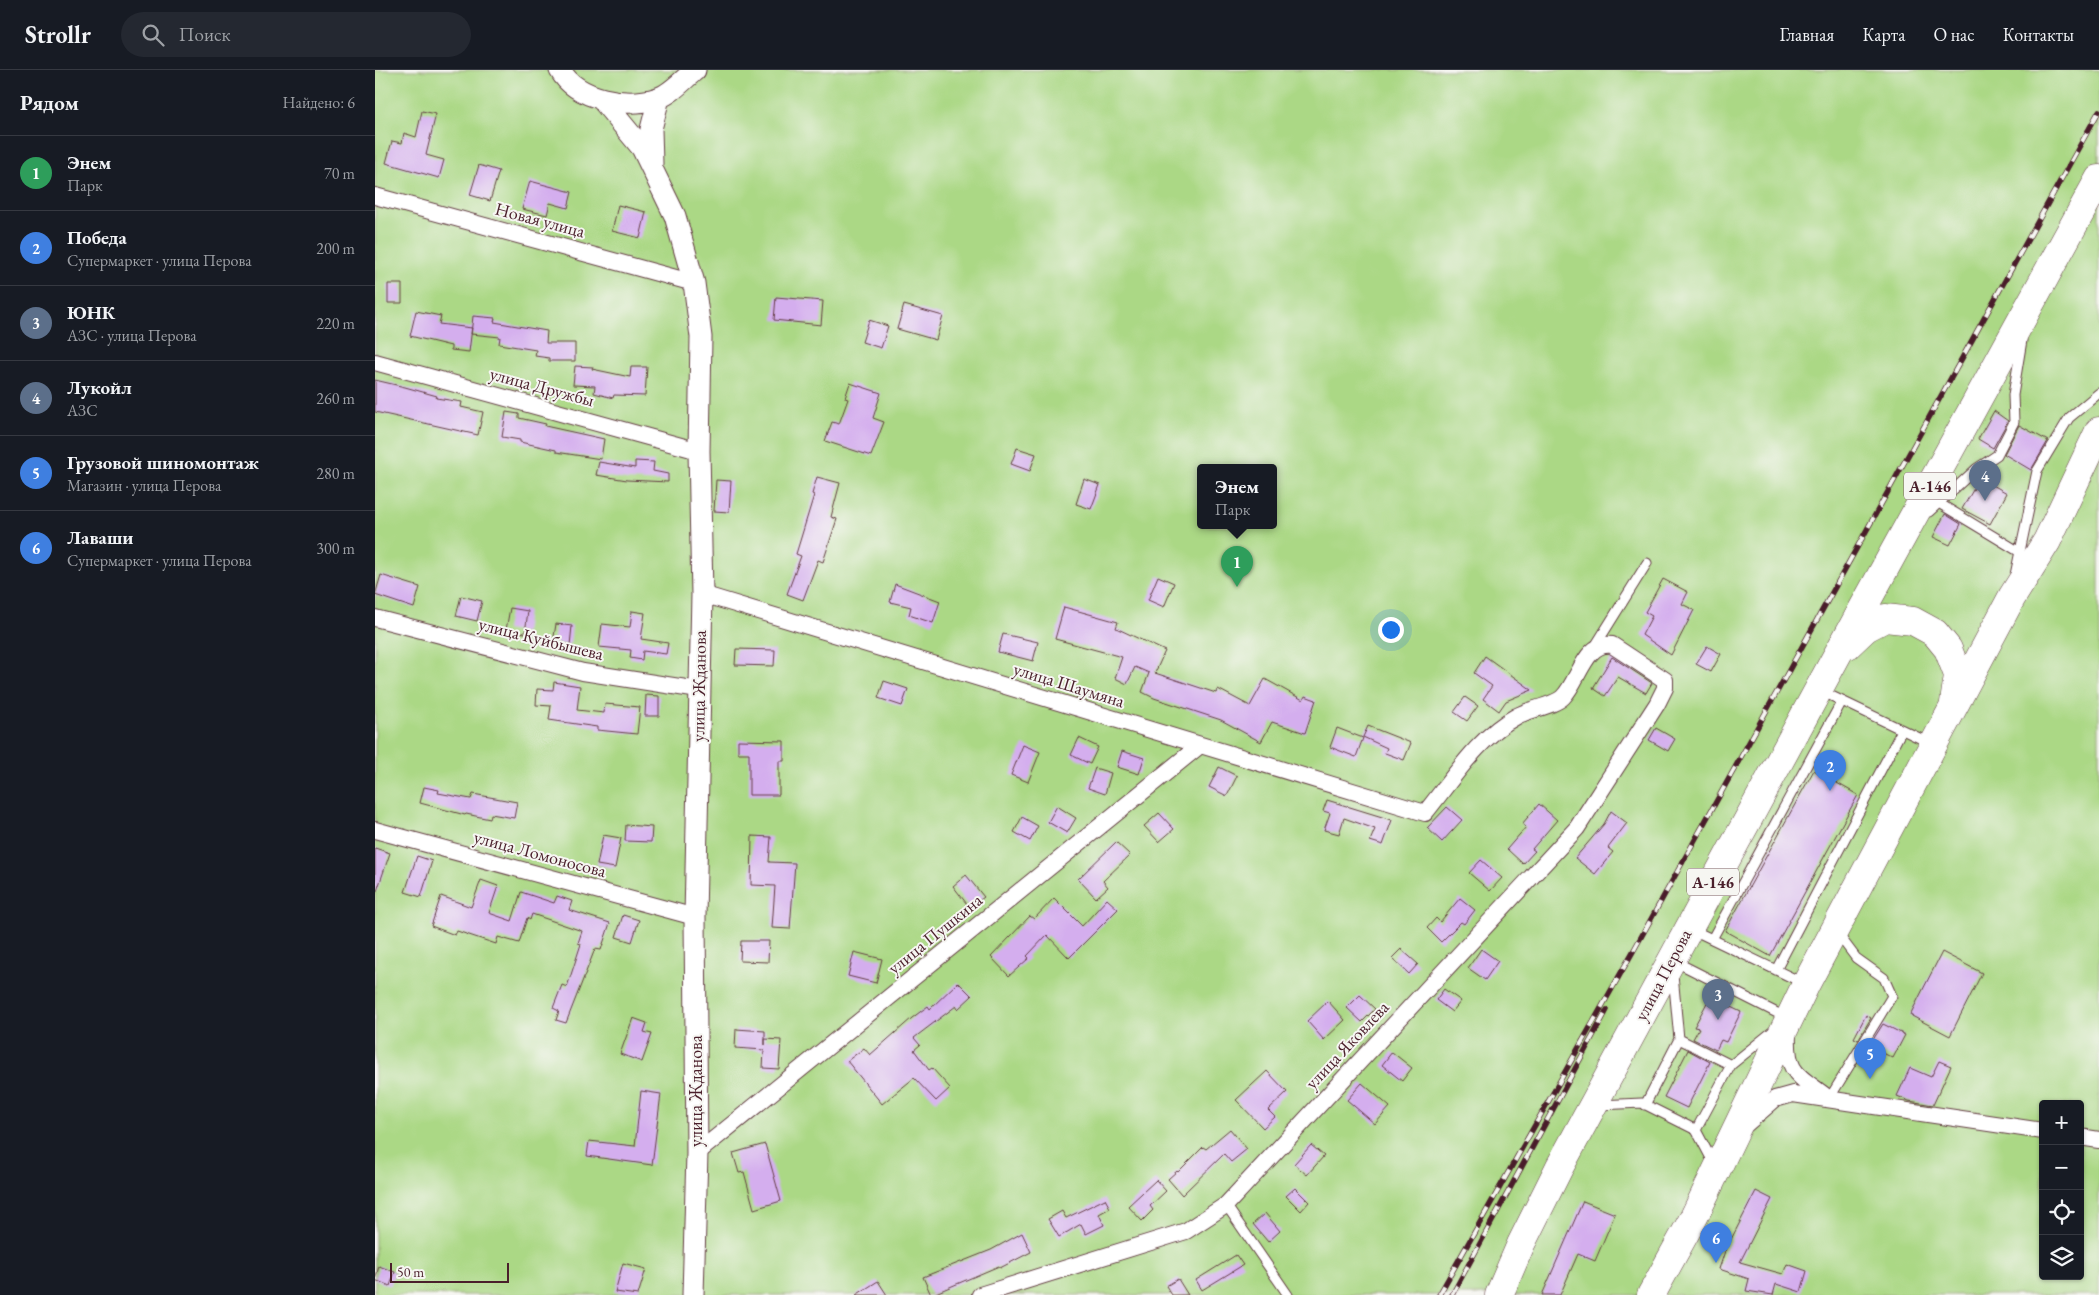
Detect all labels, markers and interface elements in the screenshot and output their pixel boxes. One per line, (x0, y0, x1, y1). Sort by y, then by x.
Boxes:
search box (121, 12, 471, 57)
text: Strollr (25, 19, 91, 50)
icon: search (139, 21, 167, 49)
text: Поиск (179, 22, 231, 47)
text: Главная (1780, 23, 1834, 46)
text: Карта (1862, 23, 1905, 46)
text: О нас (1933, 23, 1975, 46)
text: Контакты (2003, 23, 2074, 46)
text: Рядом (20, 89, 79, 116)
text: Найдено: 6 (283, 92, 355, 113)
text: Энем (67, 150, 111, 175)
text: 1 (32, 163, 40, 184)
text: 70 m (324, 163, 355, 184)
text: Парк (67, 175, 103, 196)
street label: Новая улица (493, 197, 588, 243)
text: Победа (67, 225, 127, 250)
text: 2 (32, 238, 40, 259)
text: 200 m (316, 238, 355, 259)
text: Супермаркет · улица Перова (67, 250, 252, 271)
text: ЮНК (67, 300, 115, 325)
text: 3 (32, 313, 40, 334)
text: 220 m (316, 313, 355, 334)
text: АЗС · улица Перова (67, 325, 197, 346)
street label: улица Дружбы (487, 362, 597, 412)
text: Лукойл (67, 375, 132, 400)
text: 4 (32, 388, 40, 409)
text: 260 m (316, 388, 355, 409)
text: АЗС (67, 400, 98, 421)
text: Грузовой шиномонтаж (67, 450, 259, 475)
pin: 4 (1969, 460, 2001, 501)
text: 5 (32, 463, 40, 484)
text: 280 m (316, 463, 355, 484)
popup (1197, 464, 1277, 529)
road number: А-146 (1904, 472, 1956, 500)
text: Энем (1215, 474, 1259, 499)
text: Магазин · улица Перова (67, 475, 221, 496)
text: Парк (1215, 499, 1250, 520)
text: Лаваши (67, 525, 133, 550)
text: 6 (32, 538, 40, 559)
text: 300 m (316, 538, 355, 559)
pin: 1 (1221, 546, 1253, 587)
text: Супермаркет · улица Перова (67, 550, 252, 571)
street label: улица Куйбышева (476, 612, 607, 665)
your location (1378, 617, 1404, 643)
street label: улица Жданова (686, 629, 711, 742)
street label: улица Шаумяна (1011, 657, 1128, 713)
pin: 2 (1814, 750, 1846, 791)
street label: улица Ломоносова (471, 825, 610, 882)
road number: А-146 (1687, 869, 1739, 896)
street label: улица Пушкина (883, 888, 987, 979)
street label: улица Перова (1629, 924, 1697, 1025)
pin: 3 (1702, 979, 1734, 1020)
street label: улица Яковлева (1300, 995, 1394, 1094)
street label: улица Жданова (684, 1034, 707, 1147)
pin: 5 (1854, 1038, 1886, 1079)
map controls (2039, 1100, 2084, 1280)
button: + (2039, 1100, 2084, 1145)
button: − (2039, 1145, 2084, 1190)
button: locate (2039, 1190, 2084, 1235)
pin: 6 (1700, 1222, 1732, 1263)
button: layers (2039, 1235, 2084, 1280)
scale bar (390, 1260, 509, 1283)
text: 50 m (397, 1263, 424, 1281)

